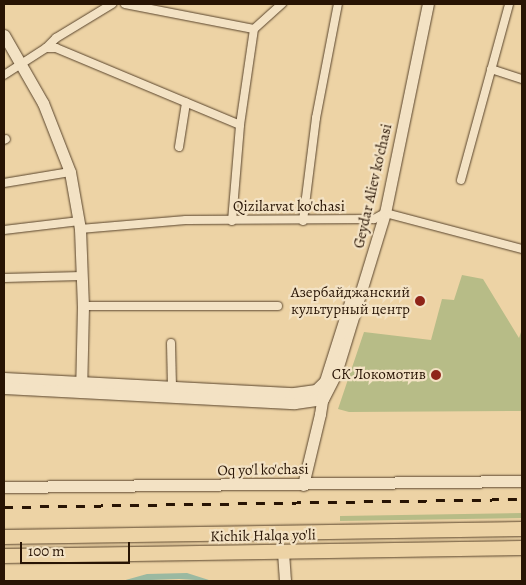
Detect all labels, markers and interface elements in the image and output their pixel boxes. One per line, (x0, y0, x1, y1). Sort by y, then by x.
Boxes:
street label: Geydar Aliev ko'chasi (350, 122, 396, 250)
street label: Qizilarvat ko'chasi (233, 198, 345, 216)
place label: Азербайджанский культурный центр (291, 283, 410, 318)
marker: Азербайджанский культурный центр (414, 295, 426, 307)
place label: СК Локомотив (332, 366, 426, 384)
marker: СК Локомотив (430, 369, 442, 381)
street label: Oq yo'l ko'chasi (217, 460, 309, 480)
street label: Kichik Halqa yo'li (210, 526, 316, 546)
scale bar (22, 532, 132, 564)
text: 100 m (28, 541, 65, 561)

